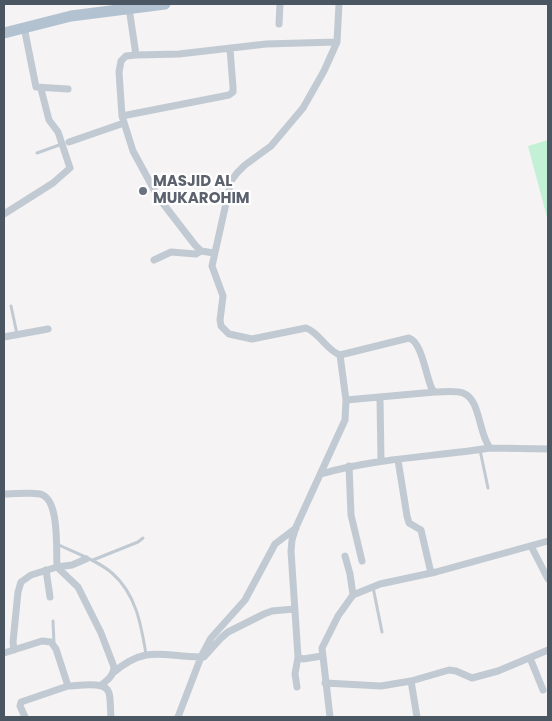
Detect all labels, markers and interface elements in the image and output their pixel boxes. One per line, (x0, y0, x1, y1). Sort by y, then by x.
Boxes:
place label: MASJID AL MUKAROHIM (153, 173, 250, 208)
marker: MASJID AL MUKAROHIM (137, 185, 149, 197)

